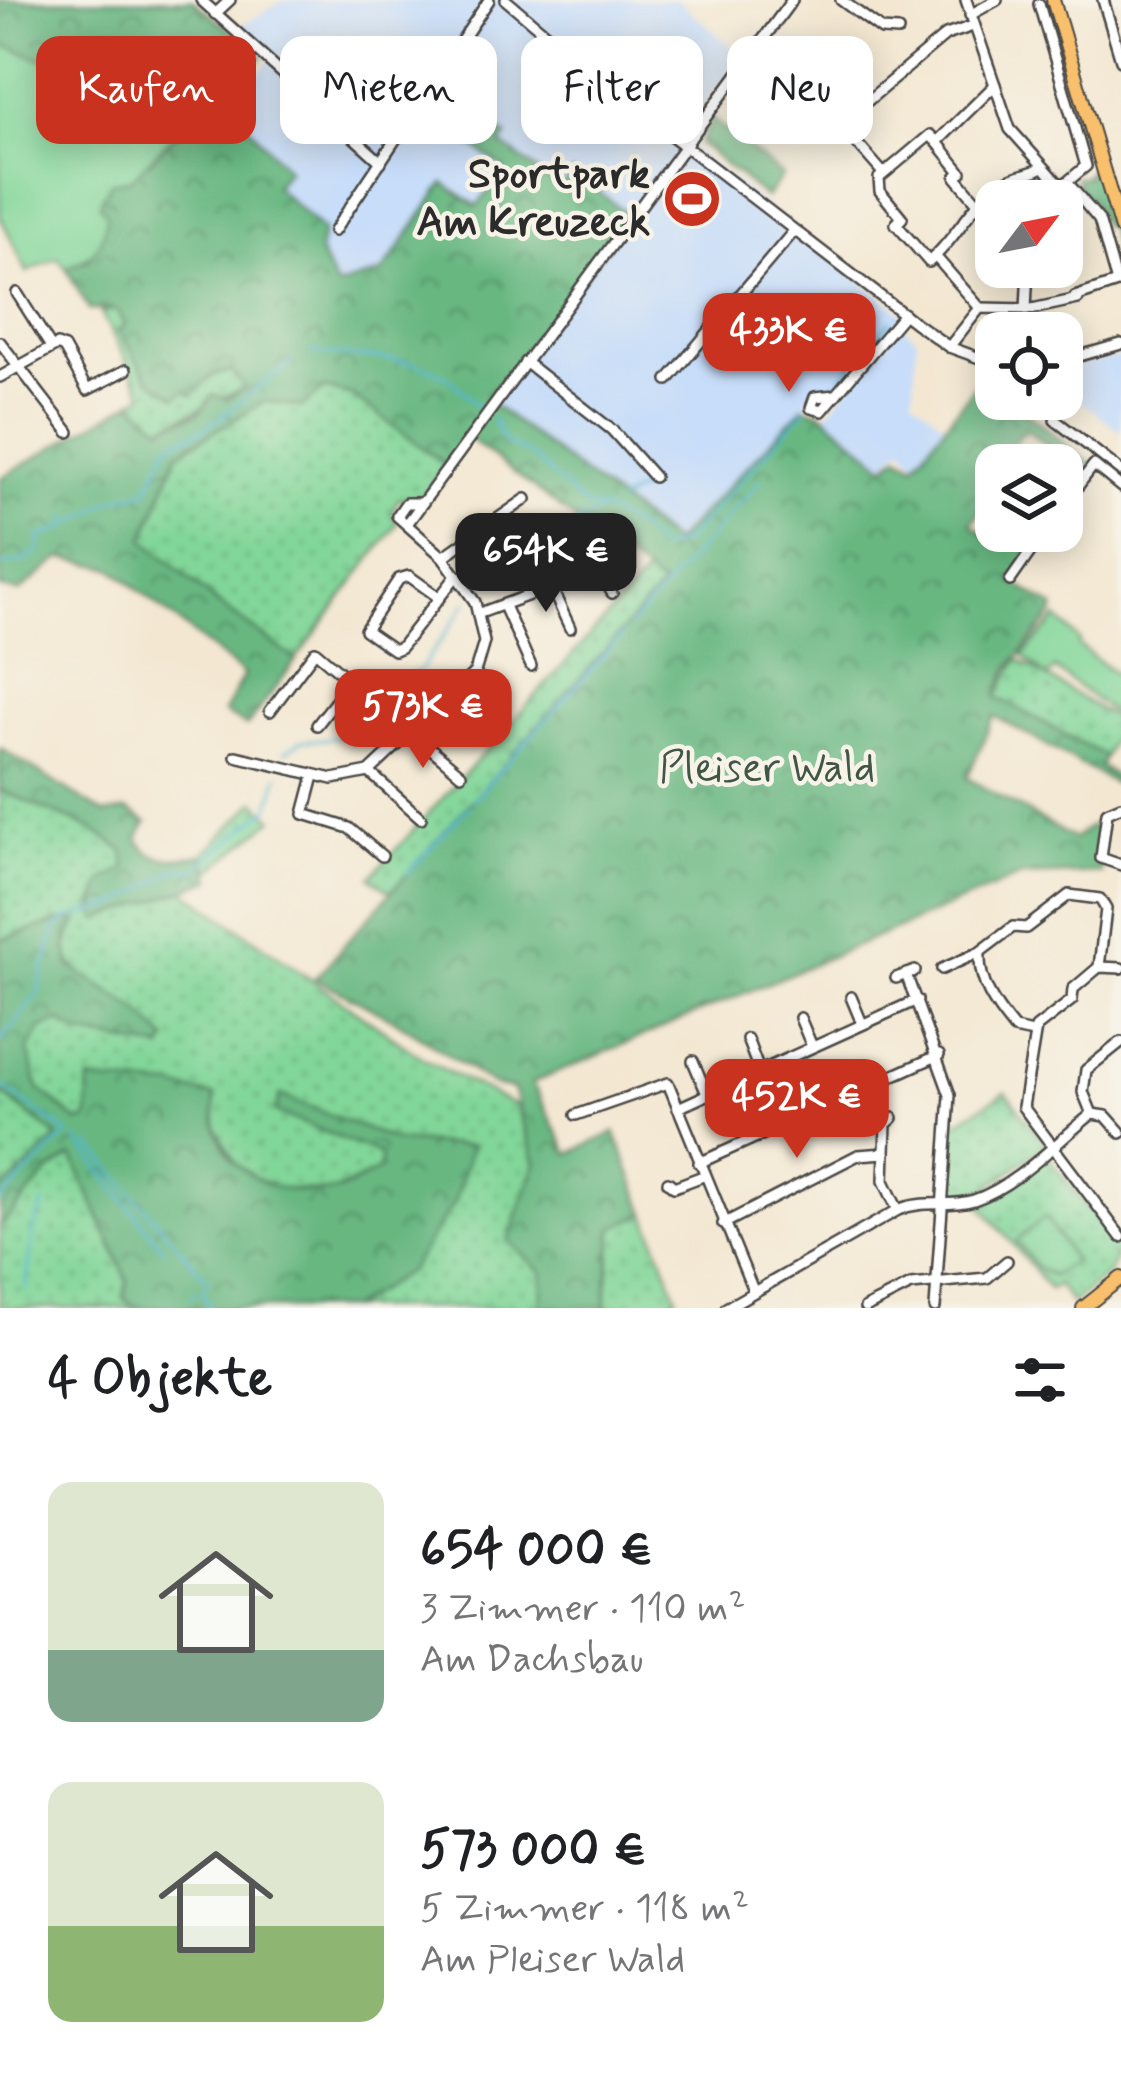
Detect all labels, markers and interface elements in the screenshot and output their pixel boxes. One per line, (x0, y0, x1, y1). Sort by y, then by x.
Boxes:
chip: Kaufen (36, 36, 256, 144)
chip: Mieten (280, 36, 497, 144)
chip: Filter (521, 36, 703, 144)
chip: Neu (727, 36, 873, 144)
place label: Sportpark Am Kreuzeck (416, 148, 650, 251)
sports icon: Sportpark Am Kreuzeck (661, 168, 723, 230)
north arrow (975, 180, 1083, 288)
map controls (975, 180, 1083, 552)
pin: 433K € (691, 293, 887, 395)
text: 433K € (730, 306, 848, 357)
button: locate (975, 312, 1083, 420)
button: layers (975, 444, 1083, 552)
pin: 654K € (448, 513, 644, 615)
text: 654K € (482, 526, 610, 577)
pin: 573K € (325, 669, 521, 771)
text: 573K € (362, 682, 484, 733)
park label: Pleiser Wald (659, 742, 875, 797)
pin: 452K € (699, 1059, 895, 1161)
text: 452K € (732, 1072, 862, 1123)
text: 4 Objekte (48, 1347, 272, 1413)
icon: filters (1007, 1347, 1073, 1413)
text: 654 000 € (420, 1518, 653, 1584)
icon: home (144, 1530, 288, 1674)
text: 3 Zimmer · 110 m² (420, 1584, 746, 1635)
text: Am Dachsbau (420, 1635, 644, 1686)
text: 573 000 € (420, 1818, 646, 1884)
icon: home (144, 1830, 288, 1974)
text: 5 Zimmer · 118 m² (420, 1884, 749, 1935)
text: Am Pleiser Wald (420, 1935, 685, 1986)

